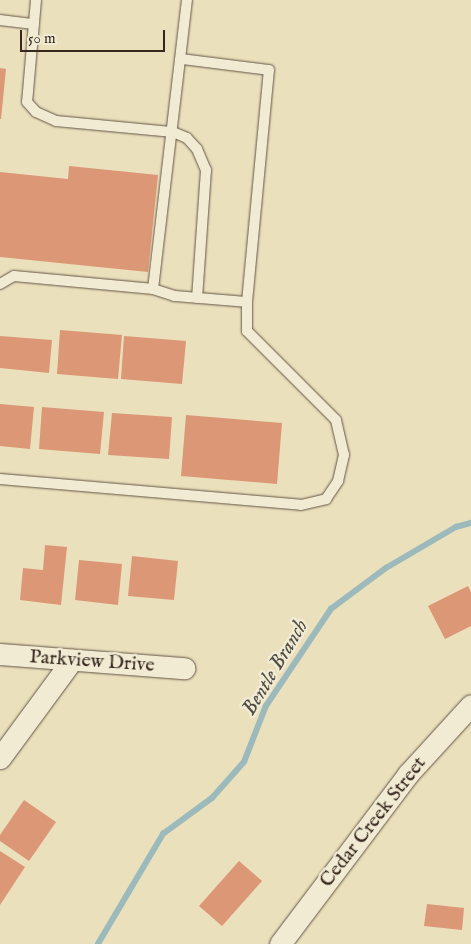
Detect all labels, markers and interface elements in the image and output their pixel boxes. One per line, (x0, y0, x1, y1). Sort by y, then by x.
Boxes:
scale bar (22, 20, 168, 52)
text: 50 m (28, 29, 56, 48)
water label: Bentle Branch (238, 616, 314, 720)
street label: Parkview Drive (29, 645, 155, 677)
street label: Cedar Creek Street (315, 752, 431, 892)

